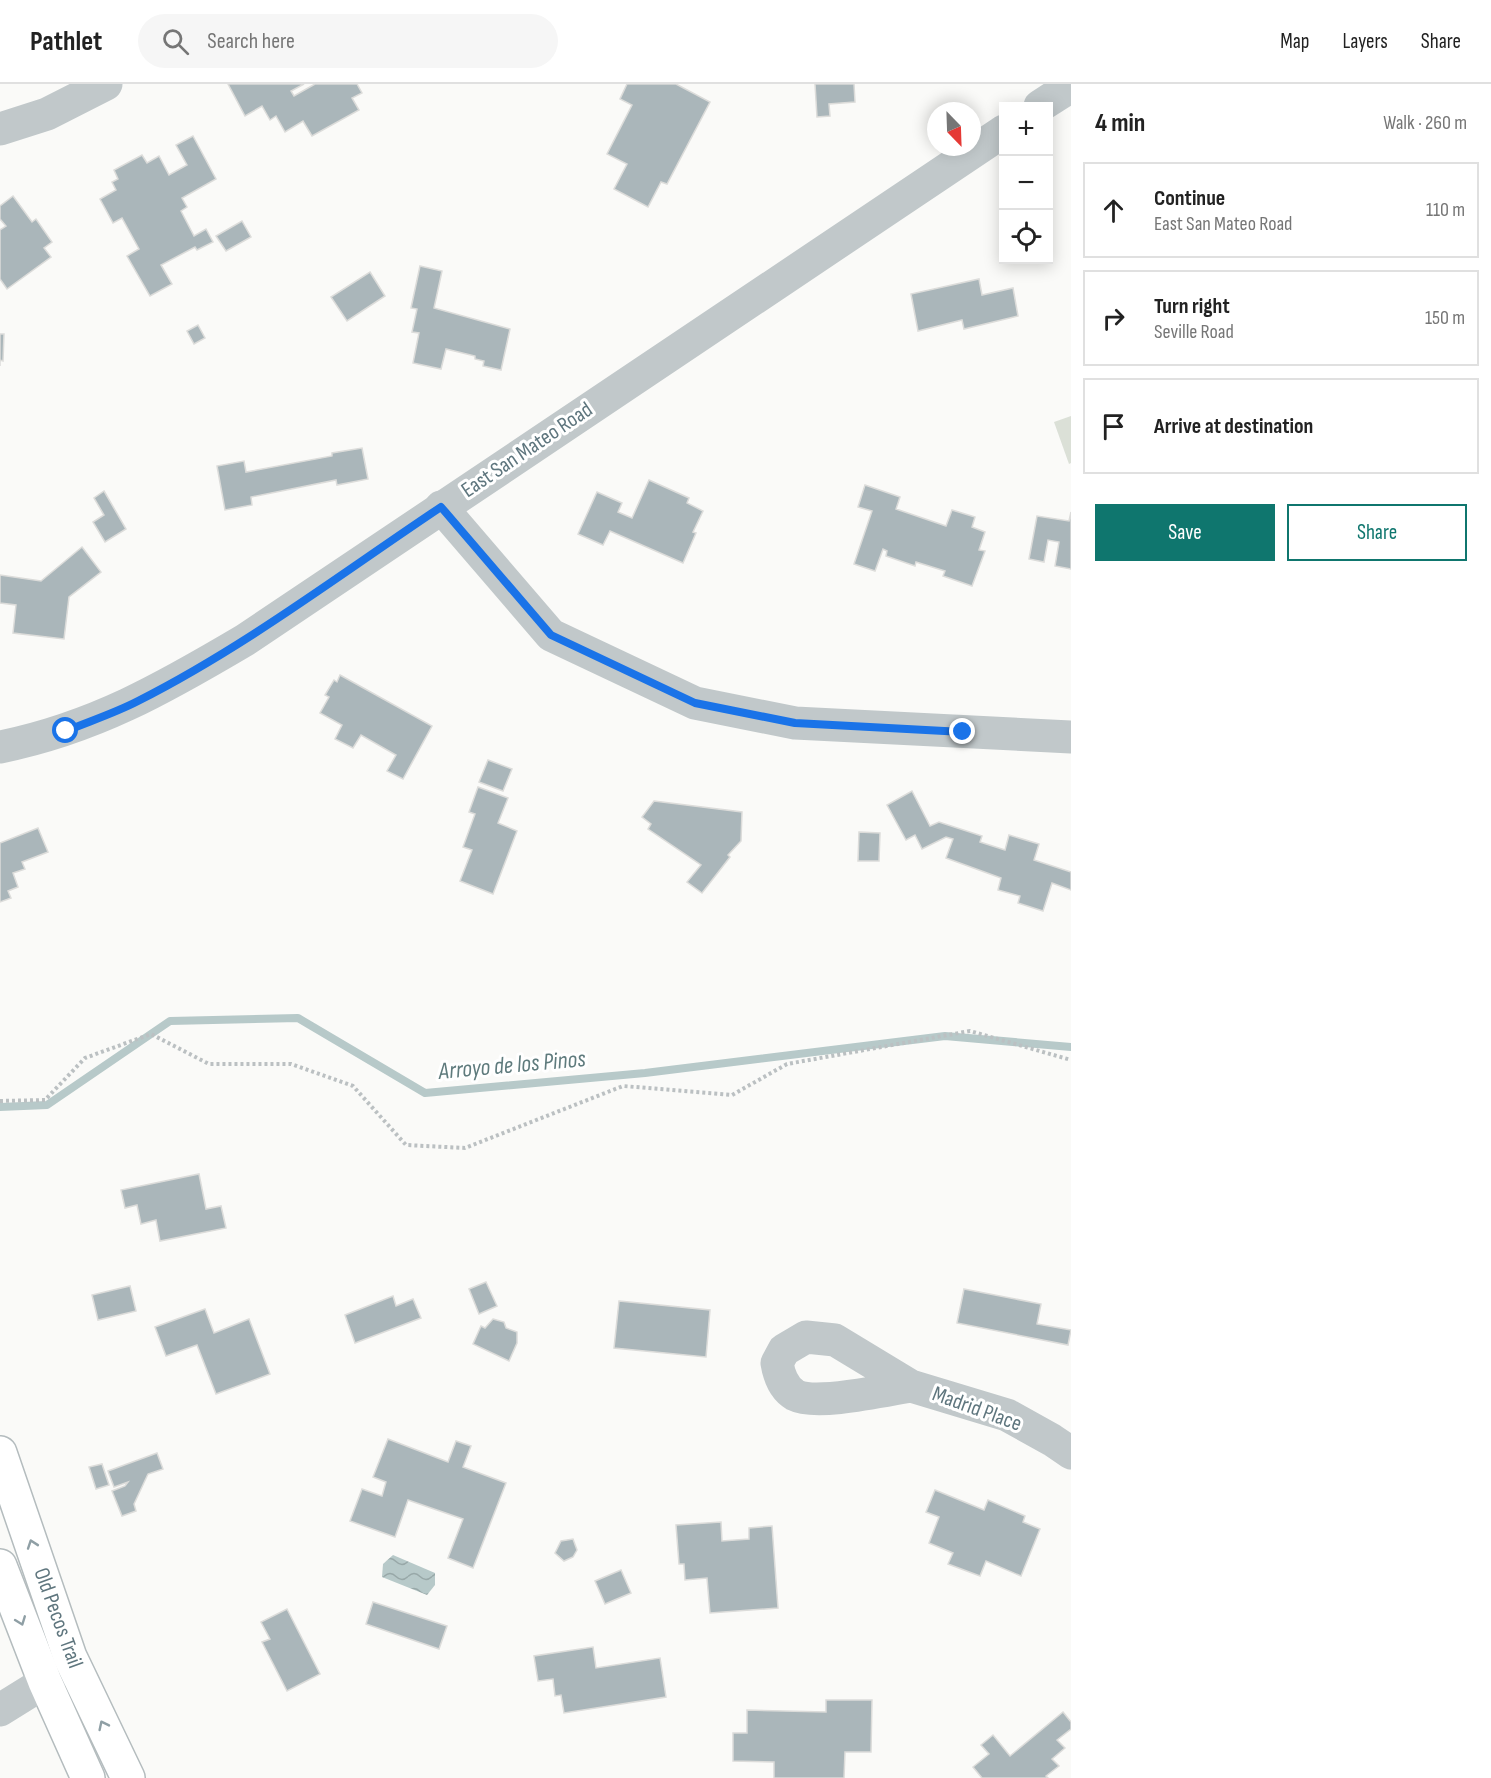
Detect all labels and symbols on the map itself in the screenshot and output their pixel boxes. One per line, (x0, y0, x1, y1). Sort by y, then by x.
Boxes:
north arrow (927, 102, 981, 156)
street label: East San Mateo Road (456, 396, 598, 504)
route start (52, 717, 78, 743)
route end (949, 718, 975, 744)
water label: Arroyo de los Pinos (436, 1044, 587, 1086)
street label: Madrid Place (929, 1380, 1025, 1438)
one-way arrow (27, 1539, 40, 1550)
street label: Old Pecos Trail (27, 1564, 89, 1672)
one-way arrow (14, 1615, 26, 1626)
one-way arrow (98, 1721, 110, 1732)

